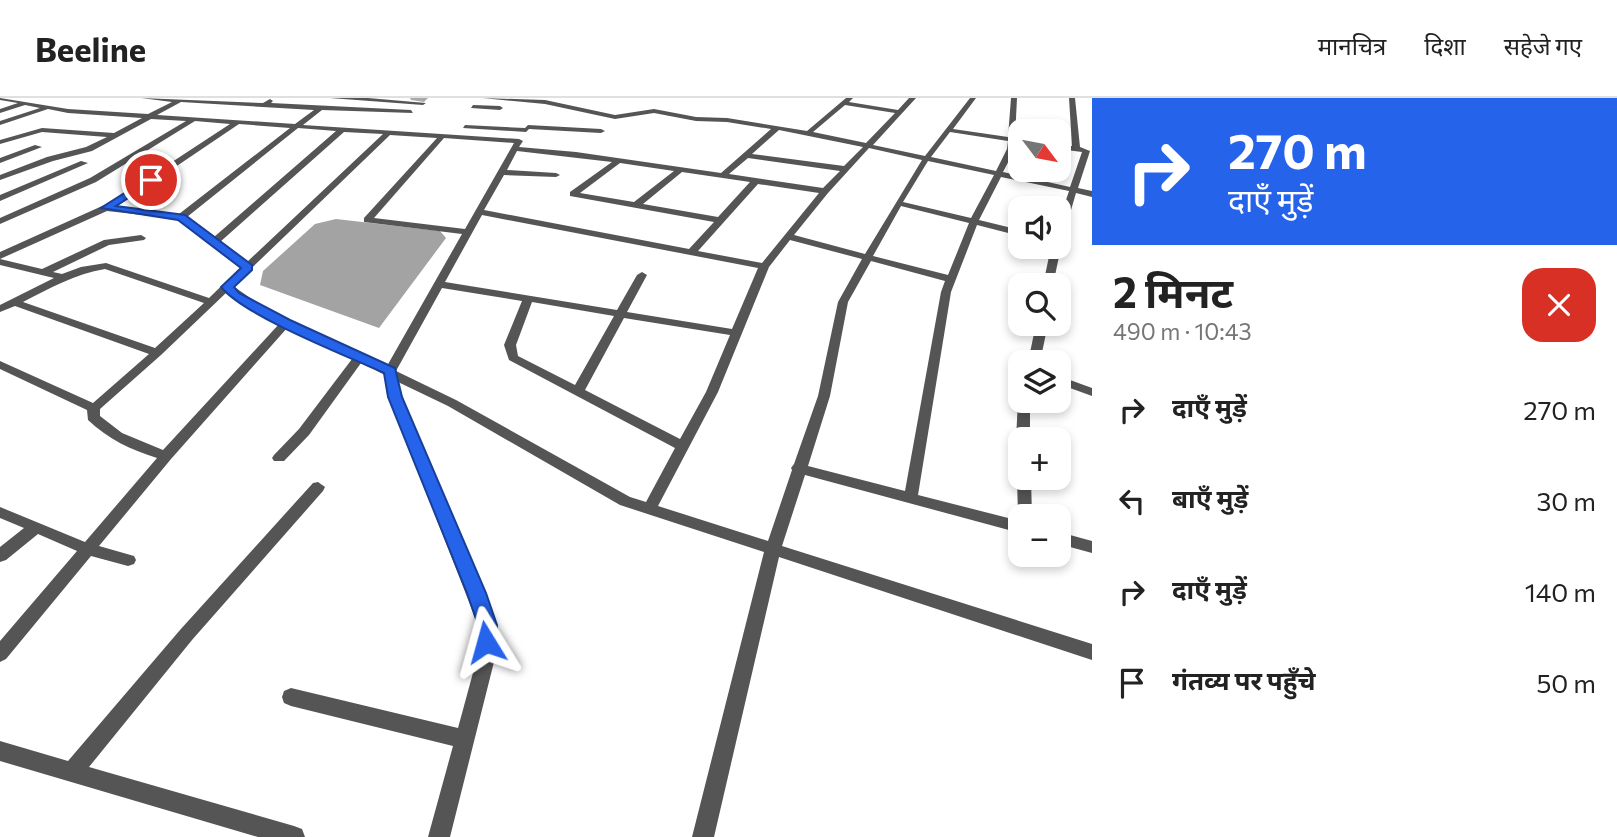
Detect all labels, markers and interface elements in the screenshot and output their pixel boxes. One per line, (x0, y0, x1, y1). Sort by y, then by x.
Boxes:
text: Beeline (35, 28, 146, 69)
text: मानचित्र (1318, 31, 1386, 60)
text: दिशा (1424, 31, 1466, 60)
text: सहेजे गए (1504, 31, 1582, 60)
north arrow (1008, 119, 1071, 182)
map controls (1008, 119, 1071, 567)
text: 270 m (1228, 119, 1367, 179)
icon: right (1113, 126, 1204, 217)
pin (121, 150, 181, 210)
icon: arrive (132, 161, 170, 199)
text: दाएँ मुड़ें (1228, 179, 1313, 219)
button: sound (1008, 196, 1071, 259)
text: 2 मिनट (1113, 265, 1233, 317)
button: close (1522, 268, 1596, 342)
button: search (1008, 273, 1071, 336)
text: 490 m · 10:43 (1113, 317, 1252, 345)
button: layers (1008, 350, 1071, 413)
icon: right (1113, 391, 1151, 429)
text: दाएँ मुड़ें (1172, 391, 1247, 422)
text: 270 m (1523, 394, 1596, 425)
button: + (1008, 427, 1071, 490)
icon: left (1113, 482, 1151, 520)
text: बाएँ मुड़ें (1172, 482, 1248, 513)
text: 30 m (1537, 485, 1596, 516)
button: − (1008, 504, 1071, 567)
icon: right (1113, 573, 1151, 611)
text: दाएँ मुड़ें (1172, 573, 1247, 604)
text: 140 m (1525, 576, 1596, 607)
position arrow (449, 605, 523, 679)
icon: arrive (1113, 664, 1151, 702)
text: गंतव्य पर पहुँचे (1172, 664, 1316, 695)
text: 50 m (1536, 667, 1596, 698)

